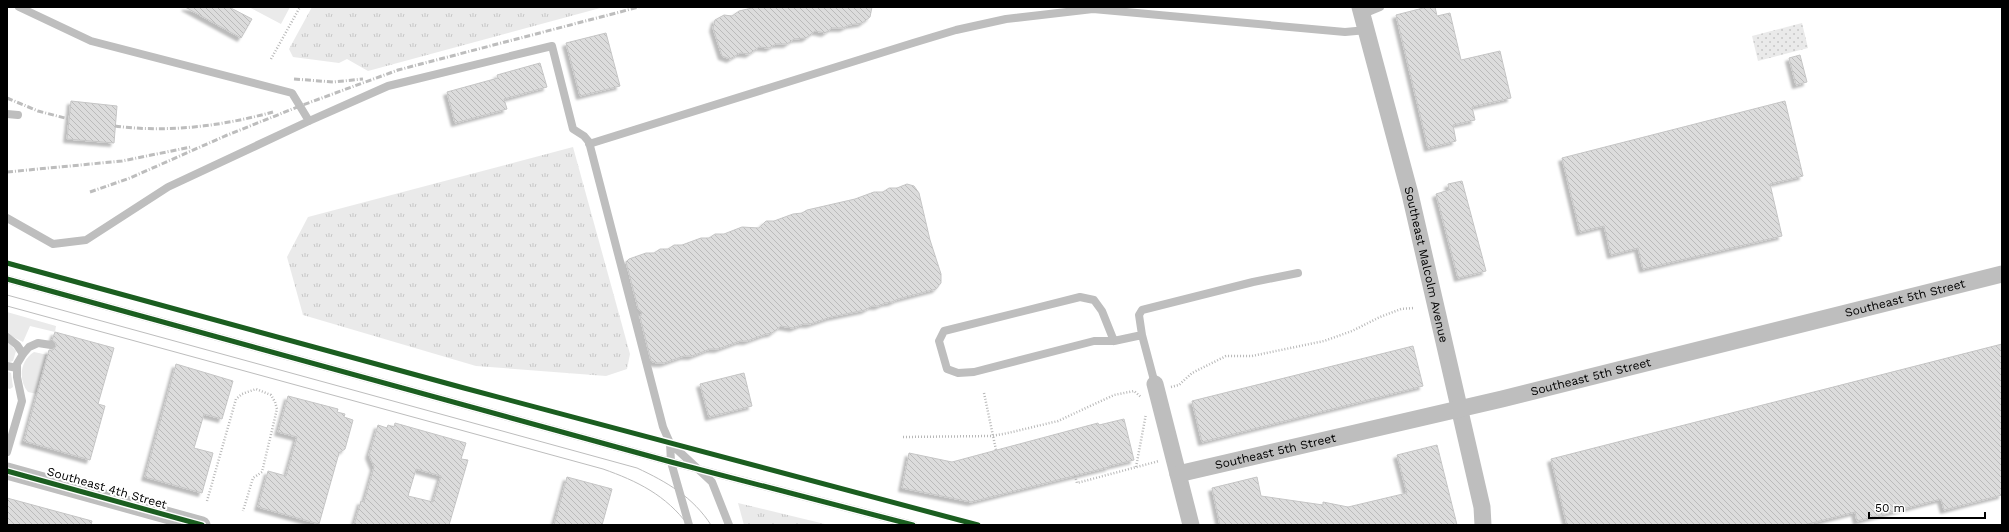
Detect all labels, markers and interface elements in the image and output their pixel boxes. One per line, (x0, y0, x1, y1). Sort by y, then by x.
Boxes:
street label: Southeast Malcolm Avenue (1401, 185, 1451, 344)
street label: Southeast 5th Street (1843, 276, 1967, 320)
street label: Southeast 5th Street (1529, 355, 1652, 399)
street label: Southeast 5th Street (1214, 431, 1337, 472)
street label: Southeast 4th Street (46, 464, 168, 512)
scale bar (1869, 494, 1985, 520)
text: 50 m (1875, 501, 1905, 515)

